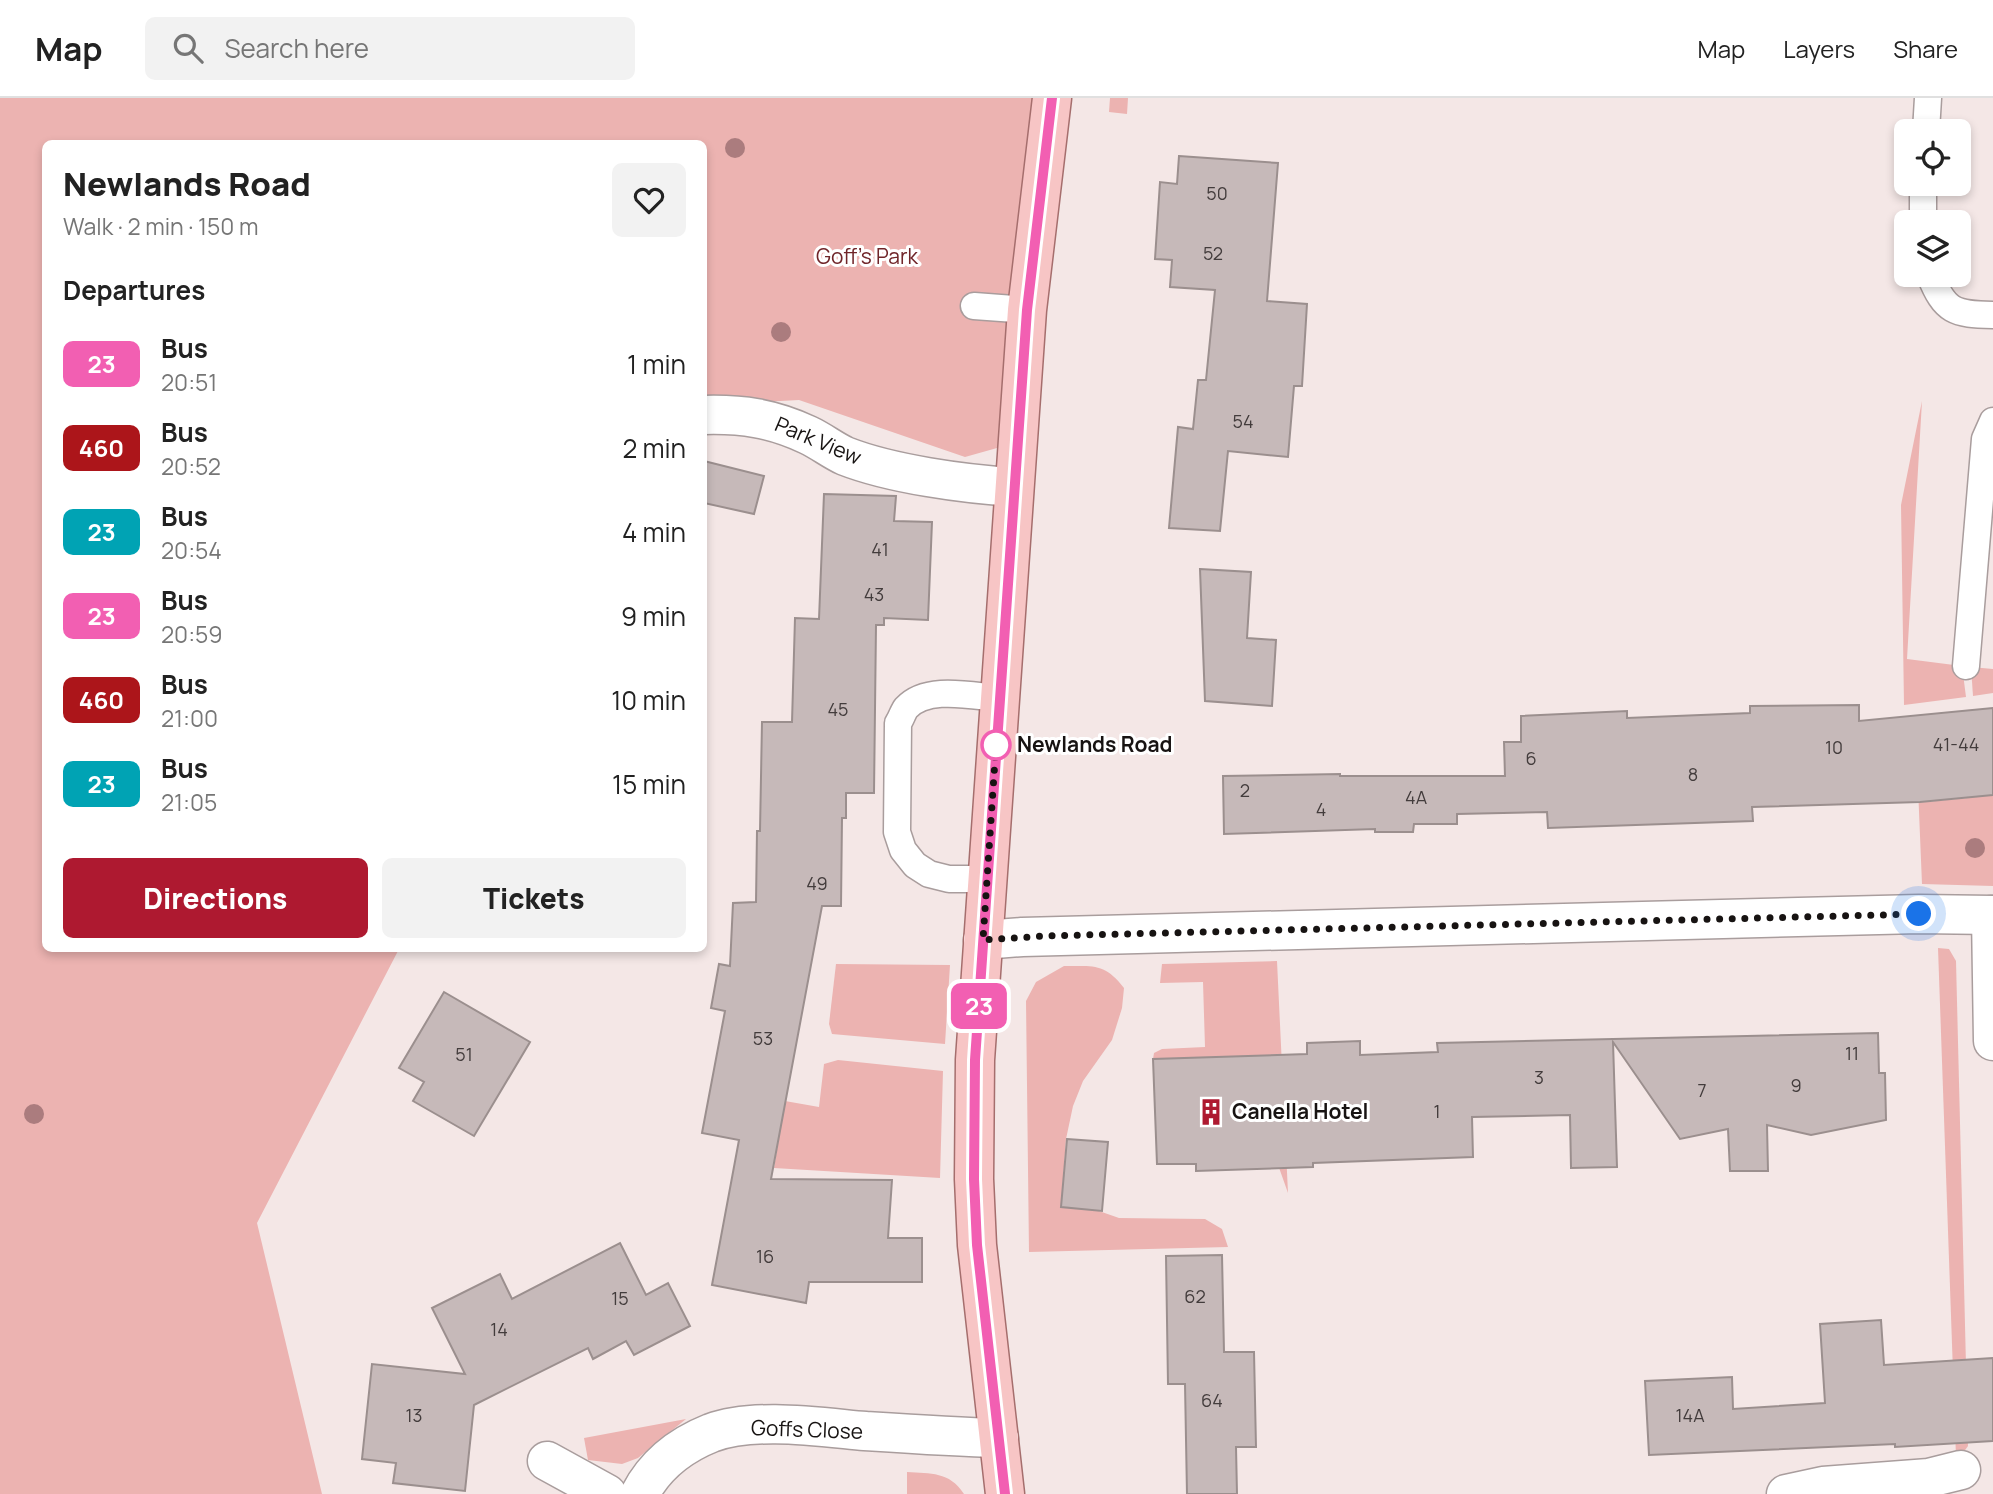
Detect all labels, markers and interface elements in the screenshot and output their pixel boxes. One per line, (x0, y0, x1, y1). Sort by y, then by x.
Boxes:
search box (145, 17, 635, 80)
text: Map (35, 26, 103, 71)
icon: search (169, 29, 207, 67)
text: Search here (225, 30, 369, 66)
text: Map (1698, 32, 1745, 65)
text: Layers (1783, 32, 1855, 65)
text: Share (1893, 32, 1958, 65)
map controls (1894, 119, 1971, 287)
button: locate (1894, 119, 1971, 196)
text: Newlands Road (63, 161, 311, 206)
button: heart (612, 163, 686, 237)
house number: 50 (1206, 181, 1228, 205)
text: Walk · 2 min · 150 m (63, 210, 259, 242)
button: layers (1894, 210, 1971, 287)
house number: 52 (1203, 241, 1223, 265)
park label: Goff's Park (816, 242, 918, 270)
text: Departures (63, 272, 205, 308)
text: Bus (161, 330, 208, 366)
text: 1 min (627, 346, 686, 382)
text: 23 (87, 347, 116, 380)
text: 20:51 (161, 366, 217, 398)
street label: Park View (771, 409, 866, 471)
house number: 54 (1232, 409, 1254, 433)
text: Bus (161, 414, 208, 450)
text: 2 min (622, 430, 686, 466)
text: 460 (79, 431, 124, 464)
text: 20:52 (161, 450, 221, 482)
text: Bus (161, 498, 208, 534)
text: 4 min (622, 514, 686, 550)
text: 23 (87, 515, 116, 548)
text: 20:54 (161, 534, 222, 566)
house number: 41 (871, 537, 889, 561)
text: Bus (161, 582, 208, 618)
house number: 43 (864, 582, 884, 606)
text: 9 min (621, 598, 686, 634)
text: 23 (87, 599, 116, 632)
text: 20:59 (161, 618, 223, 650)
text: Bus (161, 666, 208, 702)
text: 10 min (611, 682, 686, 718)
text: 460 (79, 683, 124, 716)
house number: 45 (827, 697, 849, 721)
text: 21:00 (161, 702, 218, 734)
marker: Newlands Road (981, 730, 1011, 760)
place label: Newlands Road (1017, 730, 1173, 758)
house number: 41-44 (1933, 732, 1979, 756)
house number: 10 (1825, 735, 1843, 759)
house number: 6 (1525, 746, 1537, 770)
text: Bus (161, 750, 208, 786)
house number: 8 (1688, 762, 1698, 786)
text: 15 min (612, 766, 686, 802)
text: 23 (87, 767, 116, 800)
house number: 2 (1240, 778, 1250, 802)
house number: 4A (1405, 785, 1428, 809)
text: 21:05 (161, 786, 217, 818)
house number: 4 (1316, 797, 1326, 821)
button: Directions (63, 858, 368, 938)
button: Tickets (382, 858, 686, 938)
house number: 49 (806, 871, 828, 895)
your location (1901, 896, 1936, 931)
line badge: 23 (948, 983, 1010, 1029)
text: 23 (965, 989, 993, 1022)
house number: 53 (753, 1026, 773, 1050)
house number: 11 (1845, 1041, 1859, 1065)
house number: 51 (455, 1042, 473, 1066)
house number: 3 (1534, 1065, 1544, 1089)
house number: 9 (1790, 1073, 1802, 1097)
house number: 7 (1697, 1078, 1707, 1102)
building icon: Canella Hotel (1196, 1097, 1226, 1127)
place label: Canella Hotel (1232, 1097, 1368, 1125)
house number: 1 (1433, 1099, 1441, 1123)
house number: 16 (756, 1244, 774, 1268)
house number: 62 (1184, 1284, 1206, 1308)
house number: 15 (611, 1286, 629, 1310)
house number: 14 (490, 1317, 508, 1341)
house number: 64 (1201, 1388, 1223, 1412)
house number: 13 (406, 1403, 422, 1427)
house number: 14A (1675, 1403, 1705, 1427)
street label: Goffs Close (751, 1413, 863, 1445)

